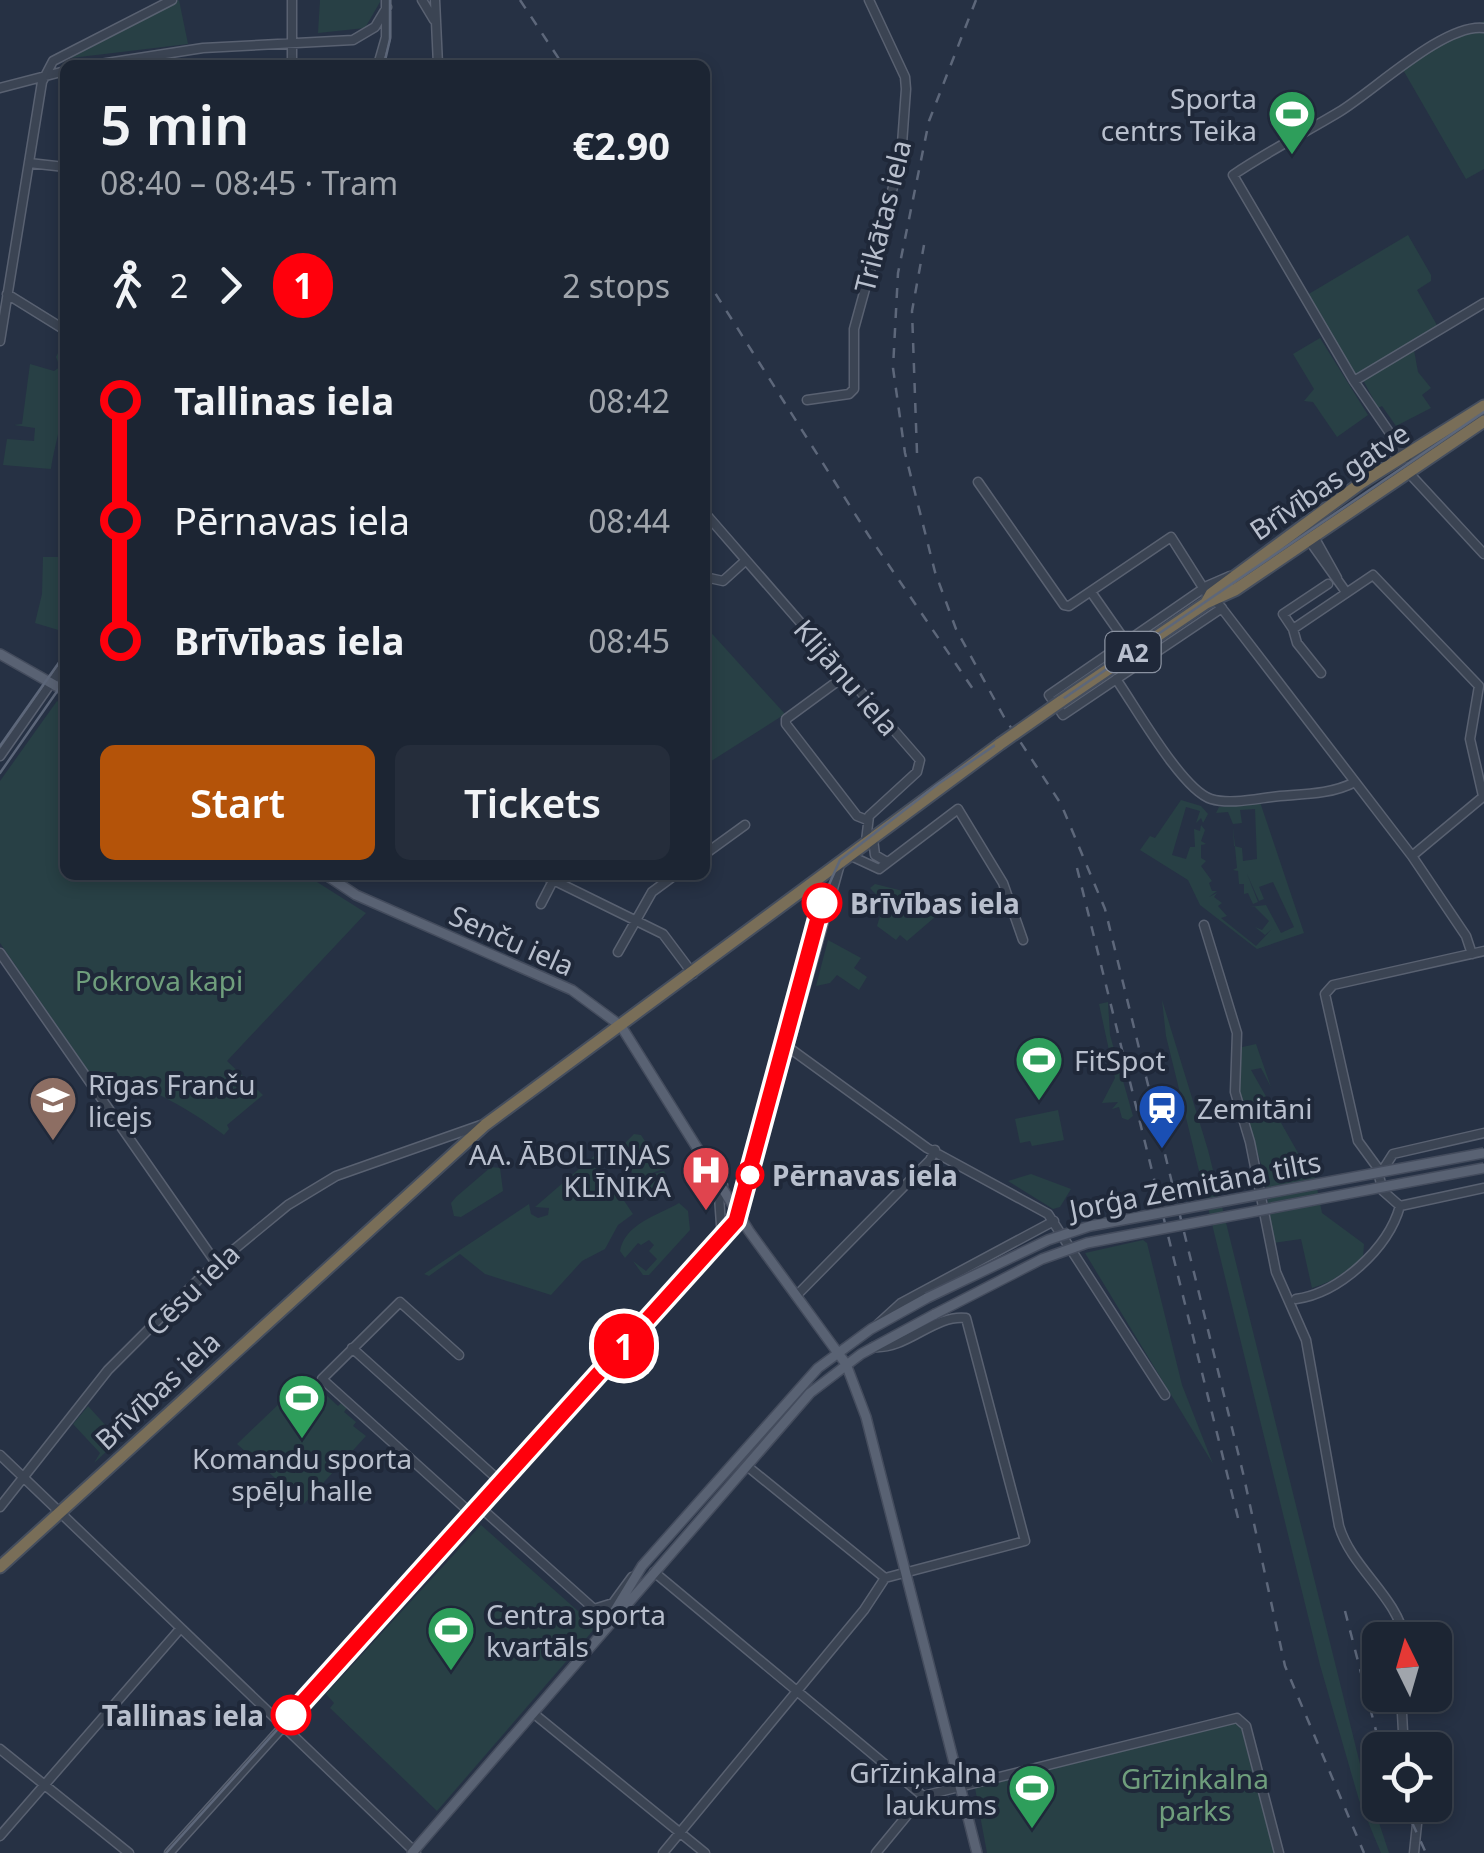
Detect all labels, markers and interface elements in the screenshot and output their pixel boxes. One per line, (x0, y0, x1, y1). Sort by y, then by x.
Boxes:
place label: Sporta centrs Teika (1101, 79, 1257, 149)
text: 5 min (100, 86, 249, 161)
sports icon: Sporta centrs Teika (1266, 88, 1318, 156)
text: €2.90 (572, 119, 670, 171)
street label: Trikātas iela (845, 136, 919, 296)
text: 08:40 – 08:45 · Tram (100, 161, 398, 204)
icon: walk (100, 258, 155, 313)
icon: forward (203, 258, 258, 313)
text: 1 (293, 262, 313, 309)
text: 2 (170, 264, 188, 307)
text: 2 stops (562, 264, 670, 307)
text: Tallinas iela (174, 374, 394, 426)
text: 08:42 (588, 379, 670, 422)
street label: Brīvības gatve (1242, 413, 1416, 549)
text: Pērnavas iela (174, 494, 410, 546)
text: 08:44 (588, 499, 670, 542)
street label: Klijānu iela (786, 611, 908, 743)
text: Brīvības iela (174, 614, 405, 666)
text: 08:45 (588, 619, 670, 662)
road number: A2 (1106, 632, 1160, 672)
button: Start (100, 745, 375, 860)
button: Tickets (395, 745, 670, 860)
marker: Brīvības iela (803, 884, 841, 922)
place label: Brīvības iela (850, 884, 1020, 922)
street label: Senču iela (444, 896, 580, 984)
park label: Pokrova kapi (75, 961, 243, 999)
sports icon: FitSpot (1013, 1034, 1065, 1102)
place label: FitSpot (1074, 1041, 1166, 1079)
place label: Rīgas Franču licejs (88, 1065, 256, 1135)
school or university icon: Rīgas Franču licejs (27, 1074, 79, 1142)
station icon: Zemitāni (1136, 1082, 1188, 1150)
place label: Zemitāni (1197, 1089, 1313, 1127)
place label: AA. ĀBOLTIŅAS KLĪNIKA (469, 1135, 671, 1205)
street label: Jorģa Zemitāna tilts (1063, 1142, 1324, 1229)
hospital icon: AA. ĀBOLTIŅAS KLĪNIKA (680, 1144, 732, 1212)
place label: Pērnavas iela (772, 1156, 958, 1194)
marker: Pērnavas iela (737, 1162, 763, 1188)
street label: Cēsu iela (137, 1235, 247, 1343)
line badge: 1 (592, 1314, 656, 1378)
street label: Brīvības iela (86, 1322, 228, 1458)
text: 1 (614, 1323, 634, 1370)
sports icon: Komandu sporta spēļu halle (276, 1372, 328, 1440)
place label: Komandu sporta spēļu halle (192, 1439, 412, 1509)
place label: Centra sporta kvartāls (486, 1595, 666, 1665)
sports icon: Centra sporta kvartāls (425, 1604, 477, 1672)
north arrow (1362, 1622, 1452, 1712)
map controls (1362, 1622, 1452, 1822)
place label: Tallinas iela (102, 1696, 264, 1734)
marker: Tallinas iela (272, 1696, 310, 1734)
button: locate (1362, 1732, 1452, 1822)
place label: Grīziņkalna laukums (849, 1753, 997, 1823)
park label: Grīziņkalna parks (1121, 1759, 1269, 1829)
sports icon: Grīziņkalna laukums (1006, 1762, 1058, 1830)

